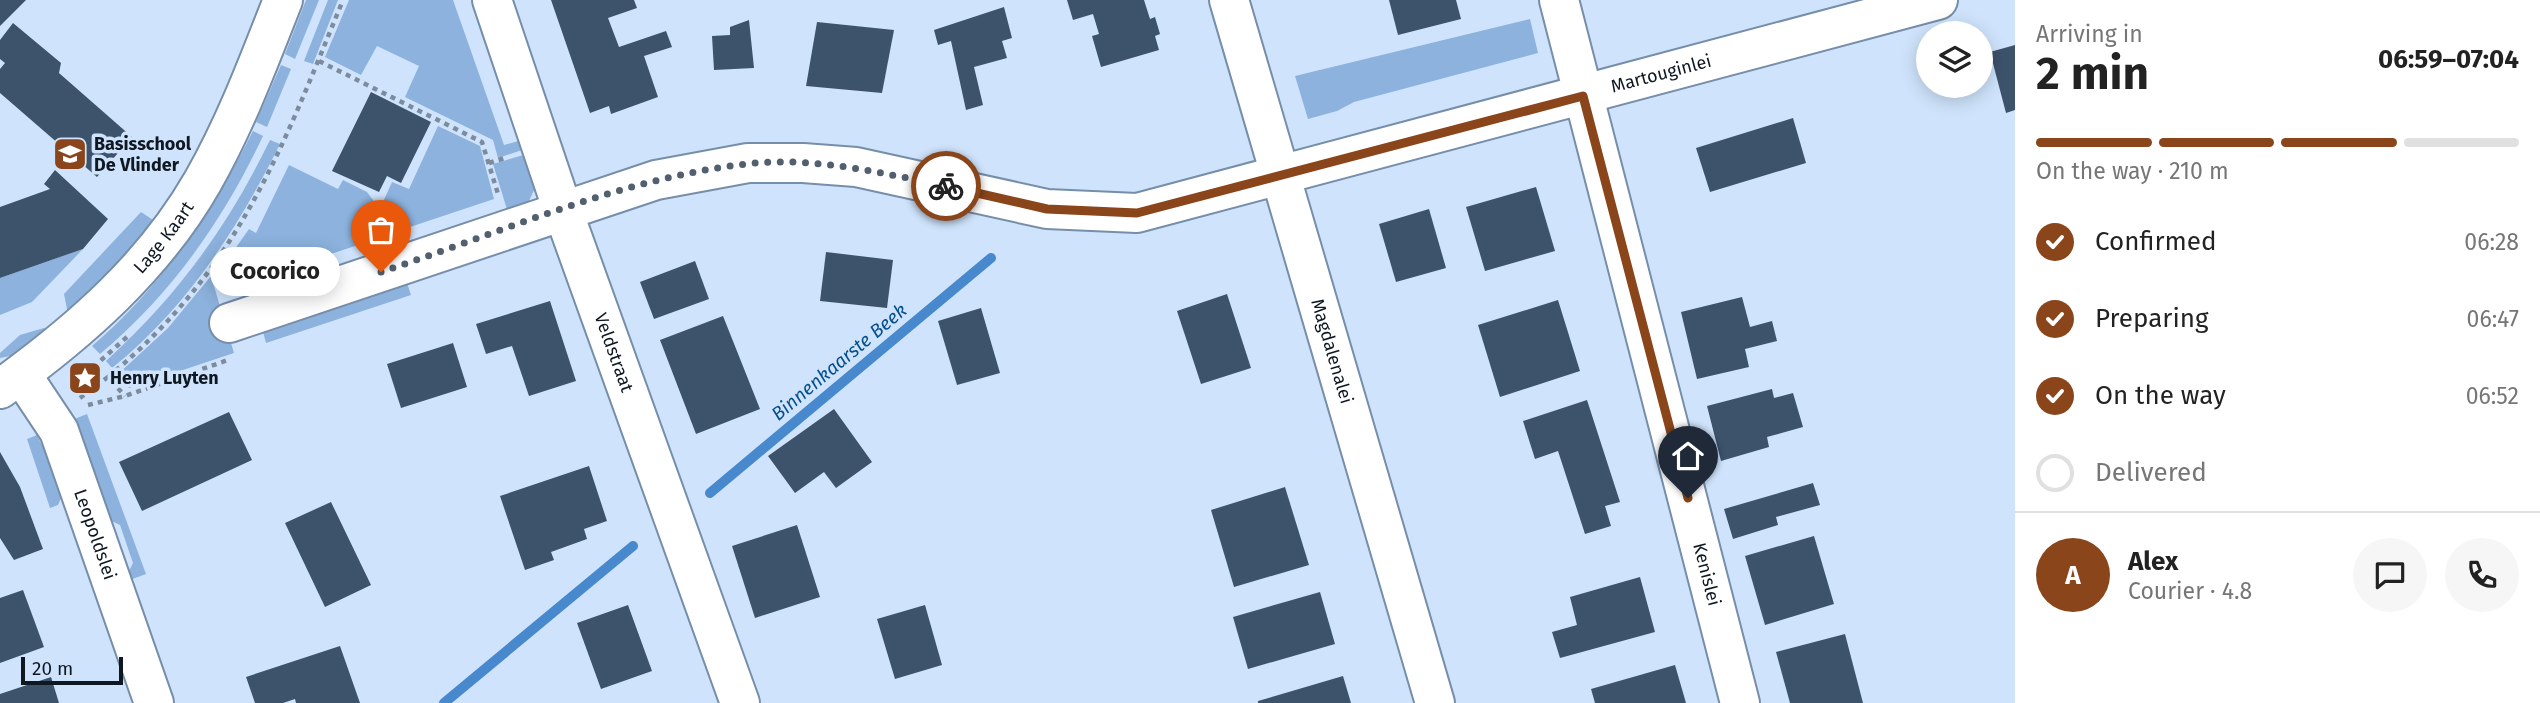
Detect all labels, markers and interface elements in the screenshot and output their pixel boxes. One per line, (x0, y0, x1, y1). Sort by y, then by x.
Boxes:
text: Arriving in (2036, 20, 2143, 48)
map controls (1916, 21, 1993, 98)
button: layers (1916, 21, 1993, 98)
text: 06:59–07:04 (2378, 44, 2519, 75)
text: 2 min (2036, 46, 2149, 101)
street label: Martouginlei (1608, 50, 1714, 98)
place label: Basisschool De Vlinder (94, 133, 192, 176)
school or university icon: Basisschool De Vlinder (51, 135, 89, 173)
courier (911, 151, 981, 221)
text: On the way · 210 m (2036, 157, 2229, 185)
icon: bike (927, 167, 965, 205)
street label: Lage Kaart (129, 197, 199, 278)
pin (351, 200, 411, 272)
icon: bag (362, 211, 400, 249)
icon: check (2036, 223, 2074, 261)
text: Confirmed (2095, 226, 2216, 257)
text: 06:28 (2464, 228, 2519, 256)
callout: Cocorico (210, 247, 339, 296)
text: Cocorico (230, 257, 320, 285)
street label: Magdalenalei (1306, 296, 1358, 406)
water label: Binnenkaarste Beek (767, 299, 911, 425)
icon: check (2036, 300, 2074, 338)
text: Preparing (2095, 303, 2208, 334)
text: 06:47 (2467, 305, 2519, 333)
street label: Veldstraat (590, 310, 638, 396)
place icon: Henry Luyten (66, 359, 104, 397)
place label: Henry Luyten (110, 367, 219, 389)
icon: check (2036, 377, 2074, 415)
text: On the way (2095, 380, 2226, 411)
text: 06:52 (2466, 382, 2519, 410)
pin (1658, 426, 1718, 498)
icon: home (1669, 437, 1707, 475)
text: Delivered (2095, 457, 2207, 488)
street label: Leopoldslei (69, 486, 121, 583)
button: chat (2353, 538, 2427, 612)
button: phone (2445, 538, 2519, 612)
street label: Kenislei (1688, 540, 1726, 608)
text: Alex (2128, 546, 2178, 577)
text: A (2065, 560, 2081, 591)
text: Courier · 4.8 (2128, 577, 2252, 605)
scale bar (21, 654, 122, 686)
text: 20 m (32, 657, 73, 680)

